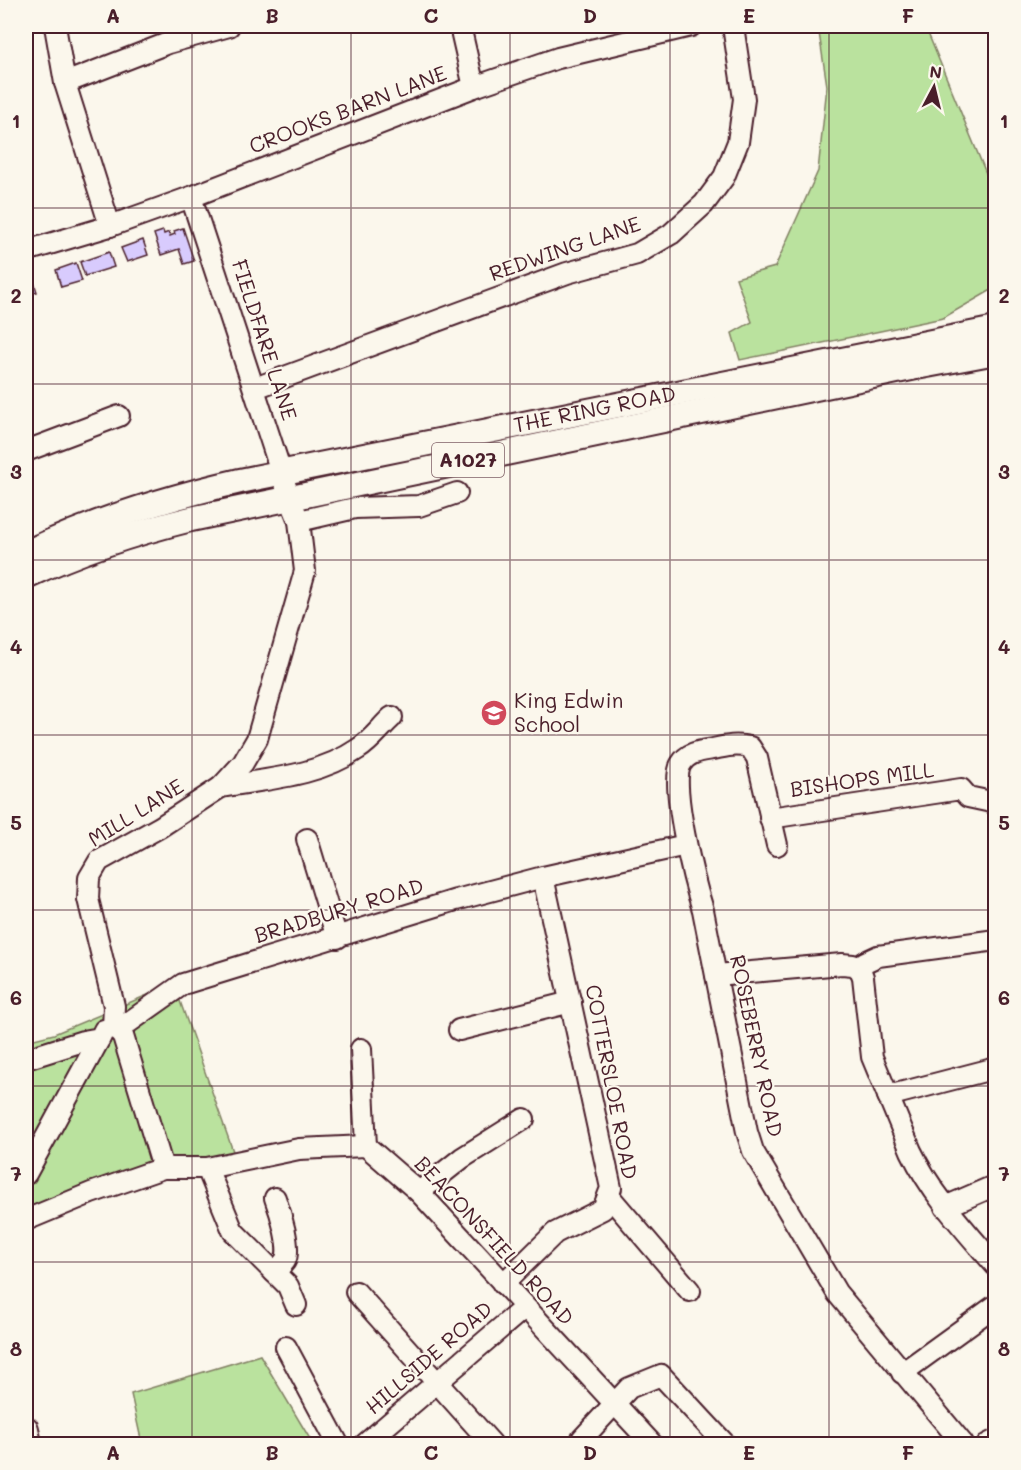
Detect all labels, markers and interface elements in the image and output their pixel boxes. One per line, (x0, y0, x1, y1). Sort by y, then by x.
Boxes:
text: A (106, 2, 120, 28)
text: B (265, 2, 279, 28)
text: C (424, 2, 439, 28)
text: D (583, 2, 597, 28)
text: E (743, 2, 755, 28)
text: F (902, 2, 915, 28)
north arrow (904, 57, 964, 117)
street label: CROOKS BARN LANE (245, 58, 450, 159)
text: N (929, 60, 943, 83)
text: 1 (12, 107, 20, 133)
text: 1 (1000, 107, 1008, 133)
street label: REDWING LANE (485, 209, 644, 286)
street label: FIELDFARE LANE (227, 256, 304, 423)
text: 2 (10, 282, 22, 308)
text: 2 (998, 282, 1010, 308)
street label: THE RING ROAD (511, 379, 678, 438)
road number: A1027 (432, 443, 504, 477)
text: 3 (10, 458, 22, 484)
text: 3 (998, 458, 1010, 484)
text: 4 (10, 633, 23, 659)
text: 4 (998, 633, 1011, 659)
place label: King Edwin School (514, 686, 623, 737)
school or university icon: King Edwin School (479, 698, 509, 728)
street label: BISHOPS MILL (788, 755, 936, 802)
street label: MILL LANE (82, 772, 188, 852)
text: 5 (10, 809, 22, 835)
text: 5 (998, 809, 1010, 835)
street label: BRADBURY ROAD (251, 871, 426, 948)
street label: ROSEBERRY ROAD (725, 952, 790, 1139)
street label: COTTERSLOE ROAD (580, 982, 645, 1181)
text: 6 (10, 984, 22, 1010)
text: 6 (998, 984, 1010, 1010)
street label: BEACONSFIELD ROAD (410, 1150, 581, 1330)
text: 7 (10, 1160, 22, 1186)
text: 7 (998, 1160, 1010, 1186)
street label: HILLSIDE ROAD (359, 1294, 497, 1419)
text: 8 (10, 1335, 22, 1361)
text: 8 (998, 1335, 1010, 1361)
text: A (106, 1439, 120, 1465)
text: B (265, 1439, 279, 1465)
text: C (424, 1439, 439, 1465)
text: D (583, 1439, 597, 1465)
text: E (743, 1439, 755, 1465)
text: F (902, 1439, 915, 1465)

